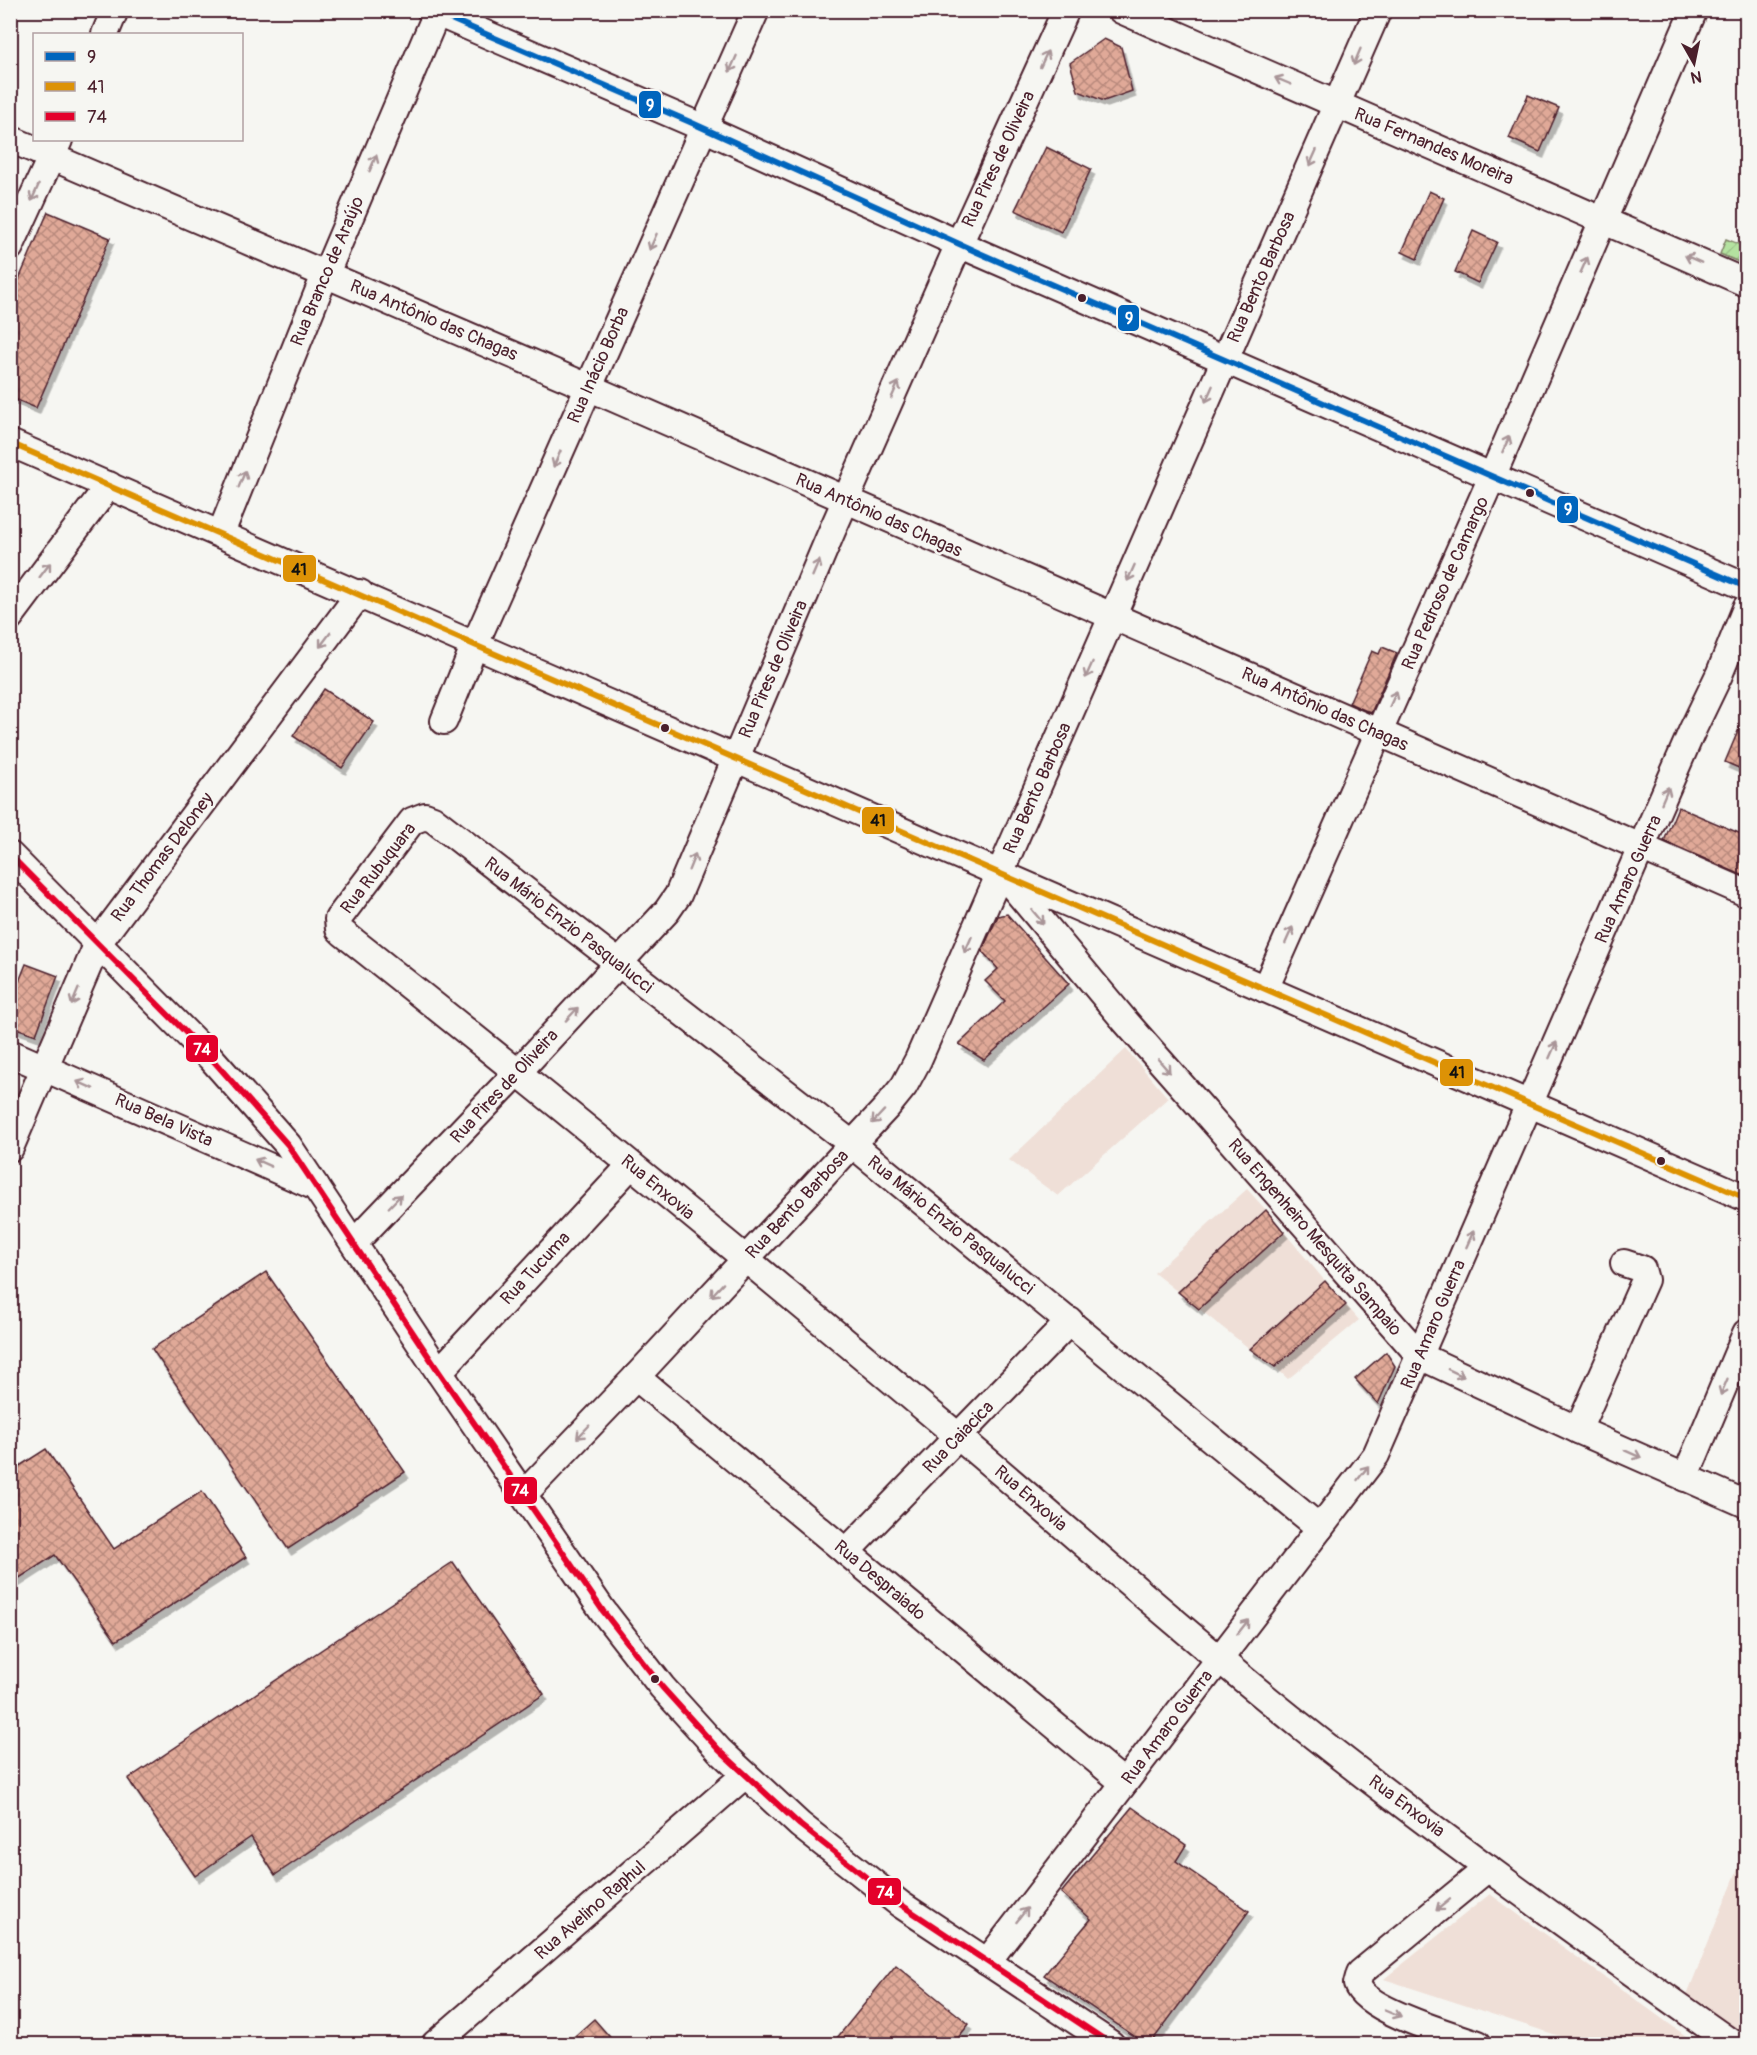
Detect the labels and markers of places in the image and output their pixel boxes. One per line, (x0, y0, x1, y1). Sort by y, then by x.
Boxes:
unlabelled marker (1076, 292, 1088, 304)
unlabelled marker (1524, 487, 1536, 499)
unlabelled marker (659, 722, 671, 734)
unlabelled marker (1655, 1155, 1667, 1167)
unlabelled marker (649, 1673, 661, 1685)

